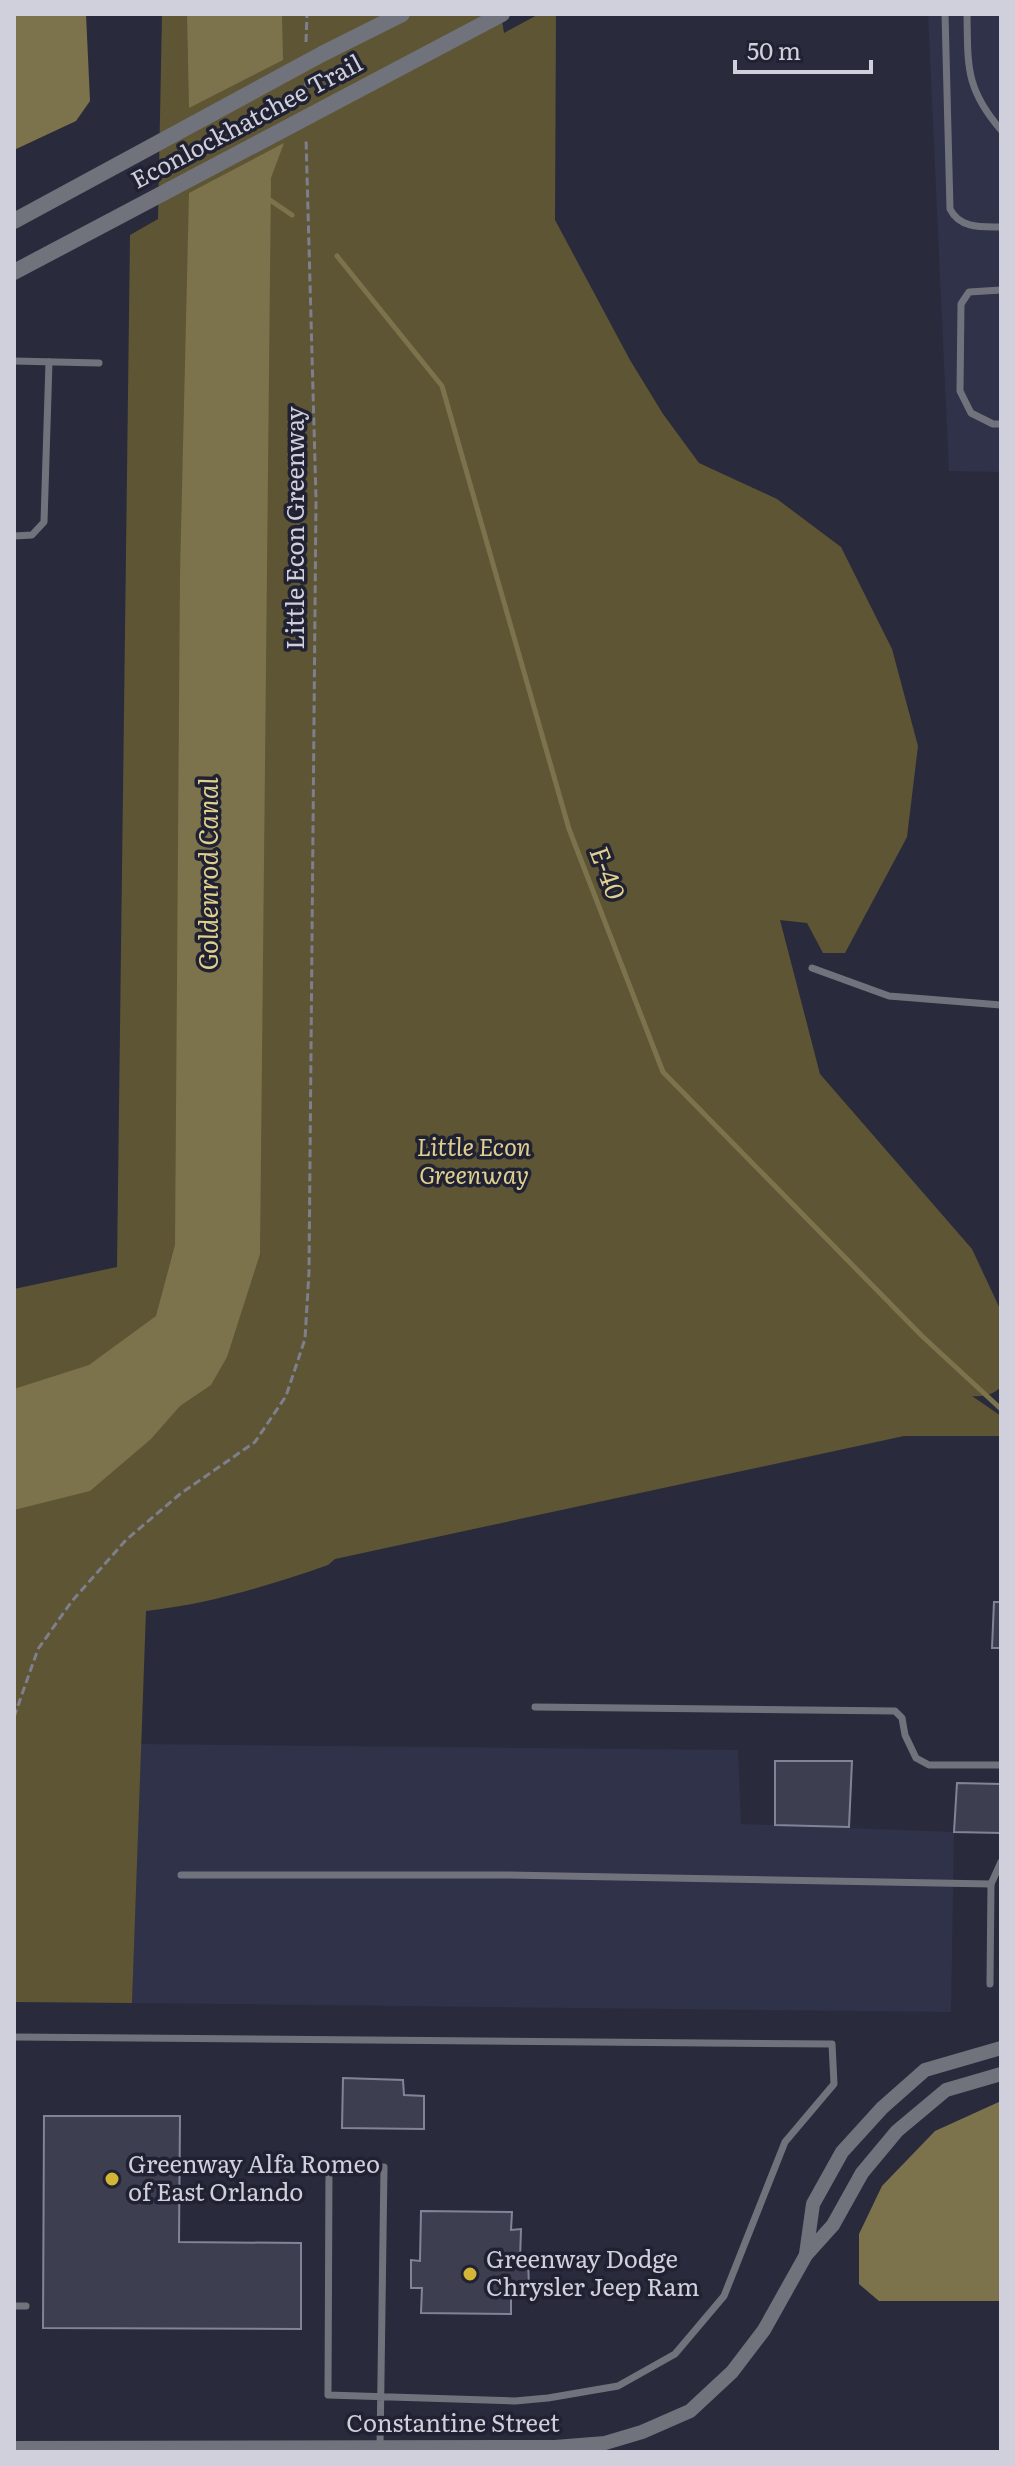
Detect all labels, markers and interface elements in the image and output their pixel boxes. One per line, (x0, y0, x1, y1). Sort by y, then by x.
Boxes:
scale bar (735, 24, 871, 74)
text: 50 m (747, 32, 801, 67)
street label: Econlockhatchee Trail (124, 44, 368, 196)
street label: Little Econ Greenway (276, 406, 311, 650)
water label: Goldenrod Canal (187, 777, 226, 971)
water label: E-40 (581, 840, 637, 904)
park label: Little Econ Greenway (417, 1128, 531, 1191)
place label: Greenway Alfa Romeo of East Orlando (128, 2145, 380, 2208)
marker: Greenway Alfa Romeo of East Orlando (103, 2170, 121, 2188)
place label: Greenway Dodge Chrysler Jeep Ram (486, 2240, 699, 2303)
marker: Greenway Dodge Chrysler Jeep Ram (461, 2265, 479, 2283)
street label: Constantine Street (346, 2404, 560, 2439)

